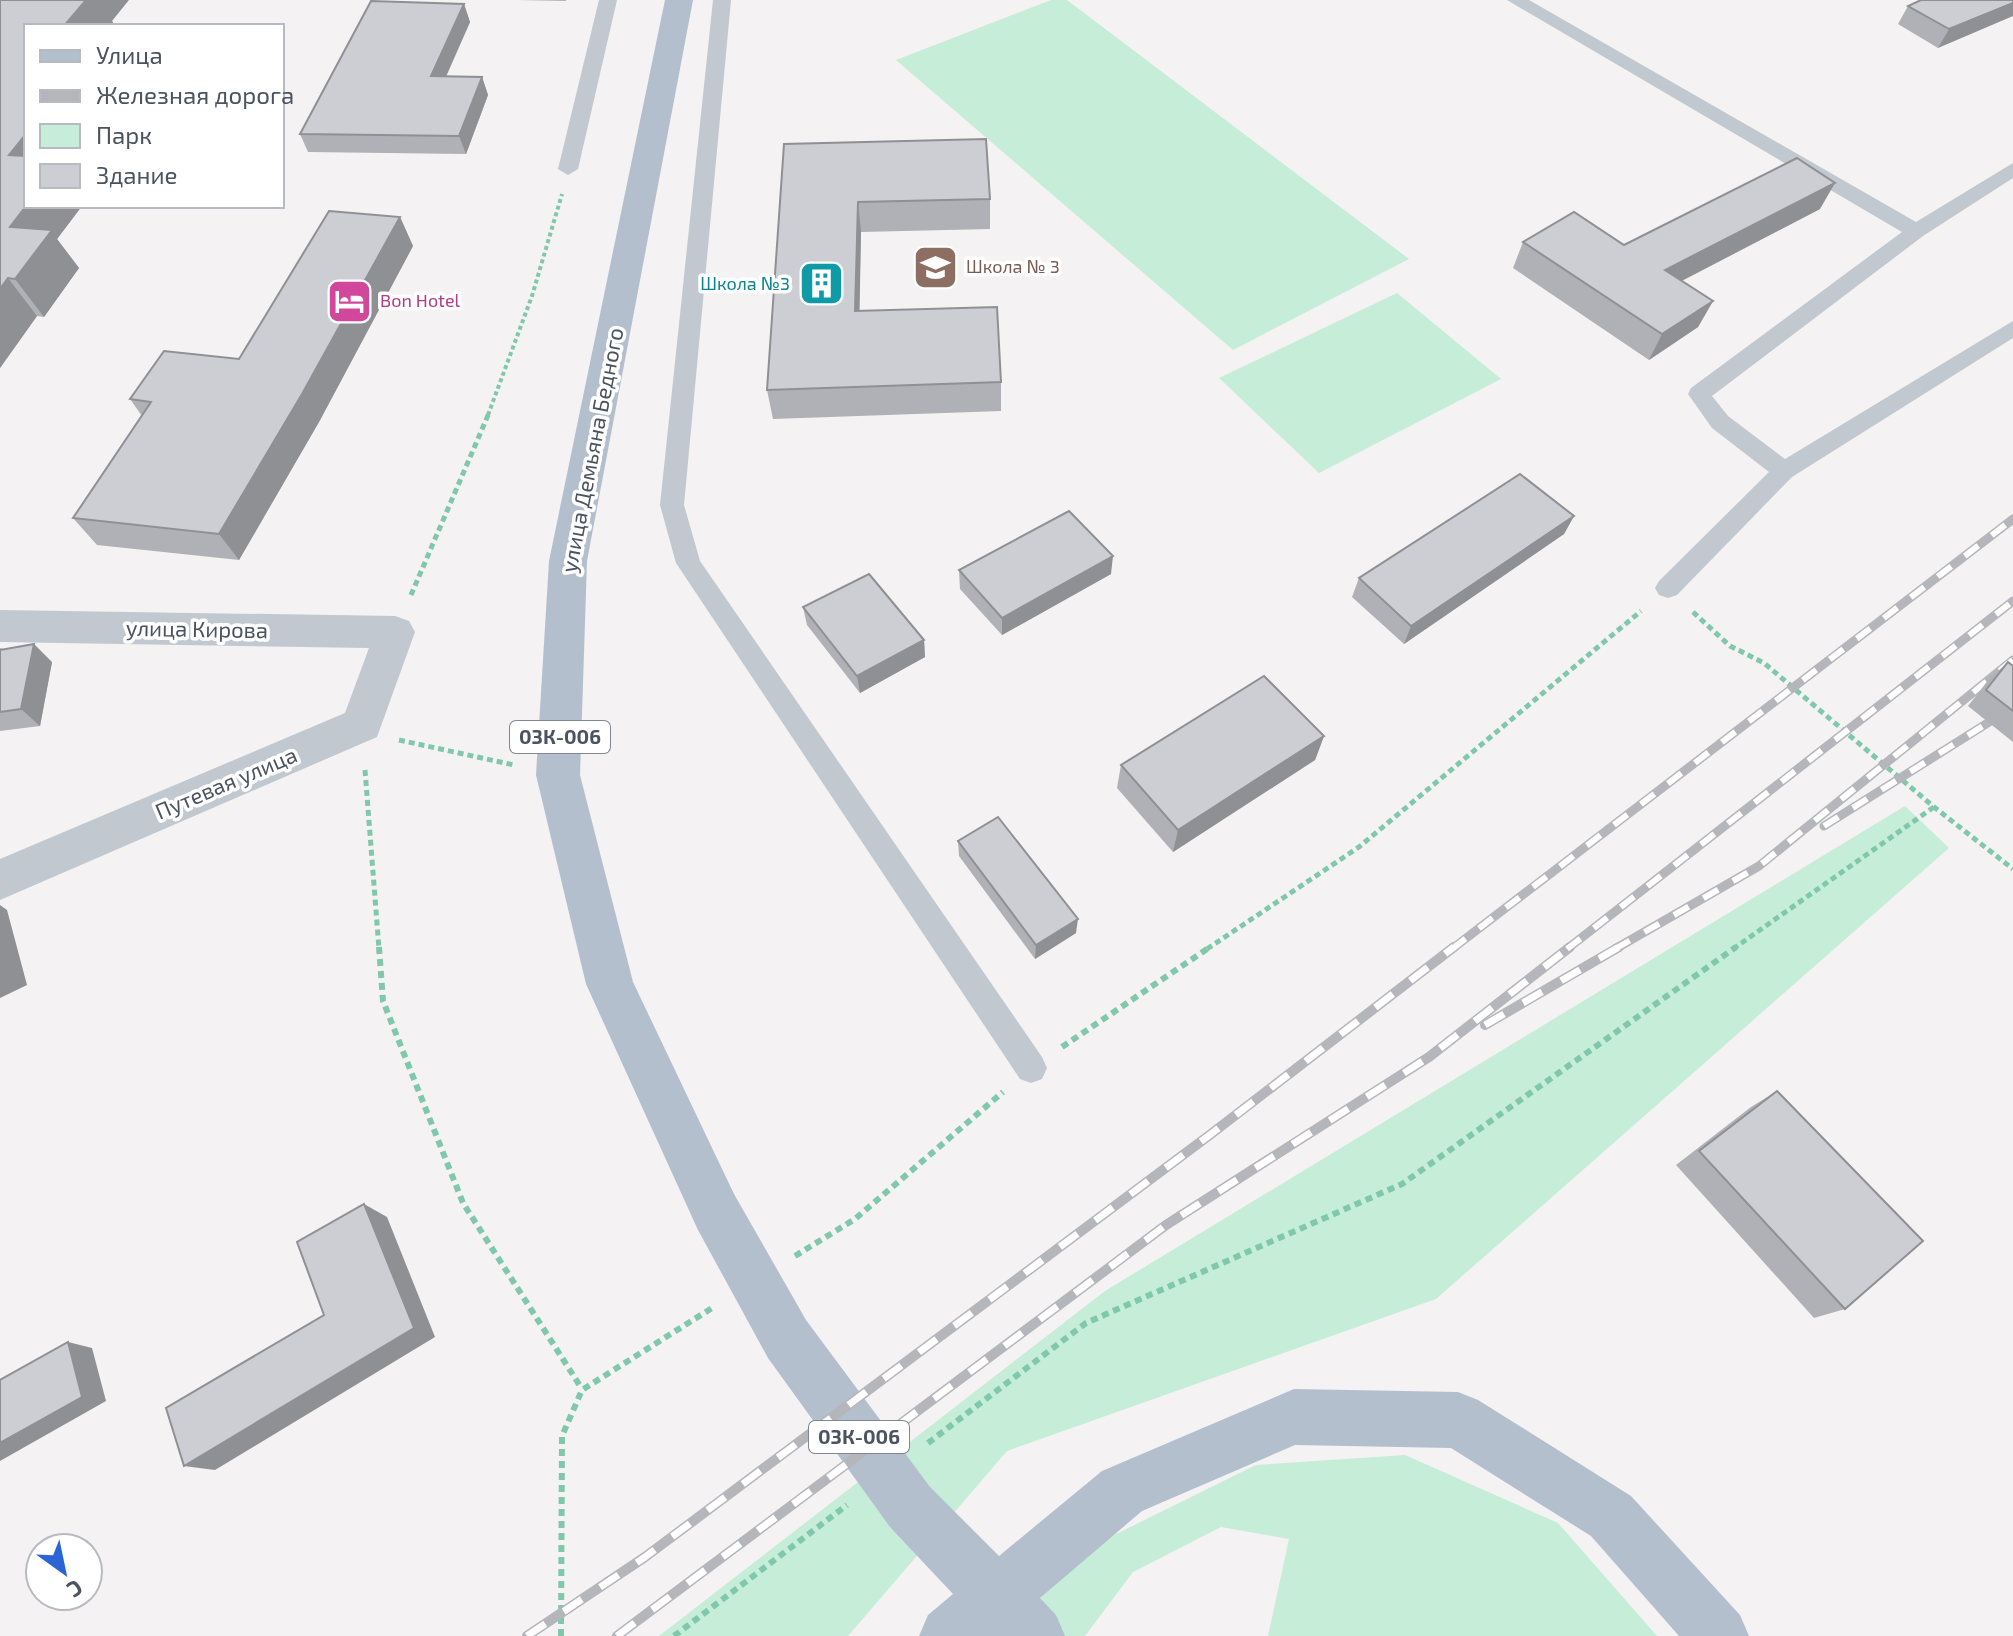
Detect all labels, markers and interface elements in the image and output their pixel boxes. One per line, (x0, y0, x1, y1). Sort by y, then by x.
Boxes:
legend (24, 24, 284, 208)
text: Улица (96, 40, 163, 69)
text: Железная дорога (96, 80, 294, 109)
text: Парк (96, 120, 152, 149)
text: Здание (96, 160, 178, 189)
school or university icon: Школа № 3 (911, 243, 959, 291)
place label: Школа № 3 (966, 255, 1060, 277)
building icon: Школа №3 (797, 260, 845, 308)
place label: Школа №3 (700, 272, 790, 294)
hotel icon: Bon Hotel (325, 277, 373, 325)
place label: Bon Hotel (380, 289, 461, 311)
street label: улица Демьяна Бедного (555, 325, 628, 575)
street label: улица Кирова (126, 614, 268, 643)
road number: 03К-006 (510, 721, 610, 753)
street label: Путевая улица (151, 741, 301, 825)
road number: 03К-006 (809, 1421, 909, 1453)
north arrow (24, 1532, 104, 1612)
text: С (63, 1575, 88, 1604)

